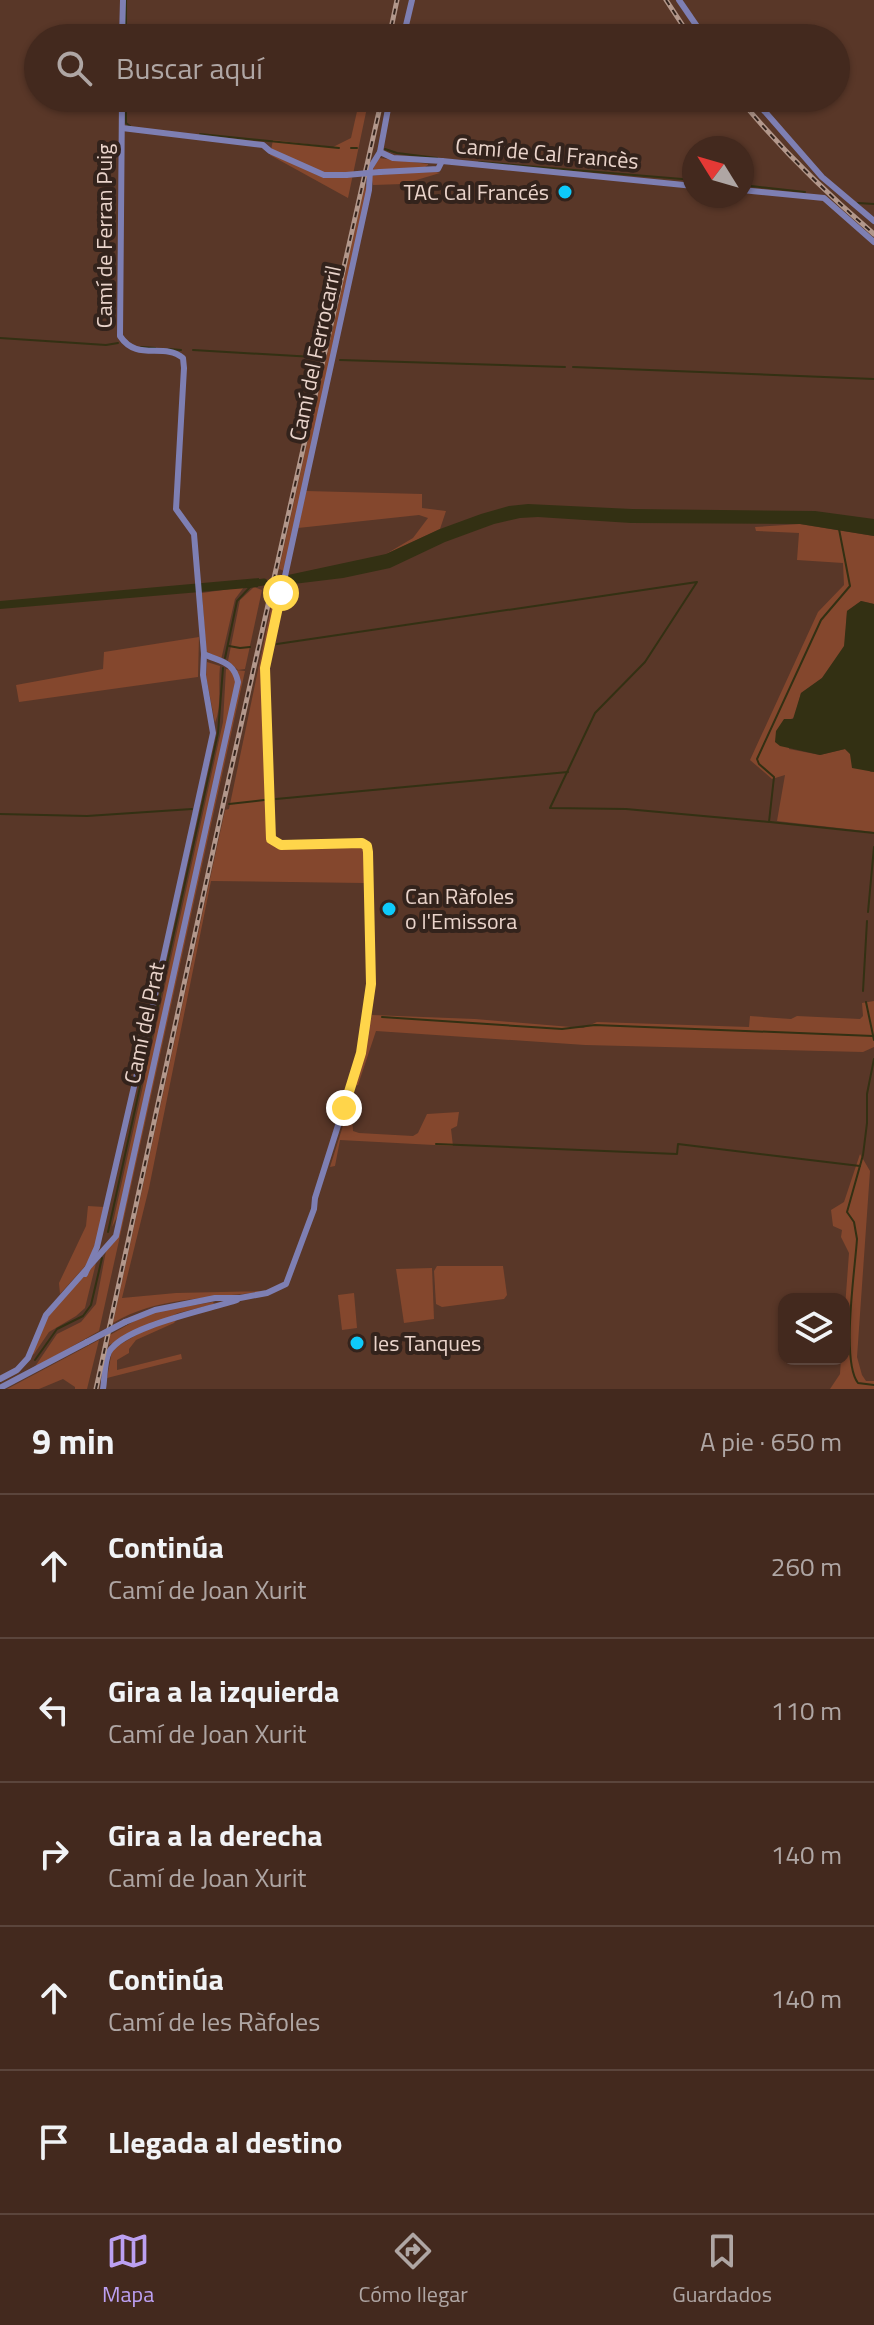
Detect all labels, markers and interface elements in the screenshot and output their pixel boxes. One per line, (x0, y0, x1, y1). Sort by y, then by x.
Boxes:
search box (24, 24, 850, 112)
text: Buscar aquí (116, 45, 263, 91)
icon: search (52, 46, 96, 90)
street label: Camí de Cal Francès (454, 128, 640, 178)
north arrow (682, 136, 754, 208)
street label: Camí de Ferran Puig (87, 144, 121, 328)
place label: TAC Cal Francés (404, 175, 549, 209)
marker: TAC Cal Francés (556, 183, 574, 201)
street label: Camí del Ferrocarril (280, 262, 350, 444)
route start (263, 575, 299, 611)
place label: Can Ràfoles o l'Emissora (405, 879, 517, 938)
marker: Can Ràfoles o l'Emissora (380, 900, 398, 918)
street label: Camí del Prat (115, 959, 173, 1087)
route end (326, 1090, 362, 1126)
map controls (778, 1293, 850, 1365)
button: layers (778, 1293, 850, 1365)
place label: les Tanques (373, 1326, 481, 1360)
marker: les Tanques (348, 1334, 366, 1352)
text: 9 min (32, 1415, 115, 1467)
text: A pie · 650 m (700, 1422, 842, 1461)
text: Continúa (108, 1524, 224, 1570)
icon: ahead (32, 1544, 76, 1588)
text: 260 m (771, 1547, 842, 1586)
text: Camí de Joan Xurit (108, 1570, 306, 1609)
text: Gira a la izquierda (108, 1668, 339, 1714)
icon: left (32, 1688, 76, 1732)
text: 110 m (771, 1691, 842, 1730)
text: Camí de Joan Xurit (108, 1714, 306, 1753)
text: Gira a la derecha (108, 1812, 323, 1858)
icon: right (32, 1832, 76, 1876)
text: 140 m (771, 1835, 842, 1874)
text: Camí de Joan Xurit (108, 1858, 306, 1897)
text: Continúa (108, 1956, 224, 2002)
icon: ahead (32, 1976, 76, 2020)
text: 140 m (771, 1979, 842, 2018)
text: Camí de les Ràfoles (108, 2002, 320, 2041)
text: Llegada al destino (108, 2119, 342, 2165)
icon: arrive (32, 2120, 76, 2164)
tab: Mapa (102, 2229, 154, 2311)
tab: Cómo llegar (358, 2229, 468, 2311)
tab: Guardados (672, 2229, 772, 2311)

